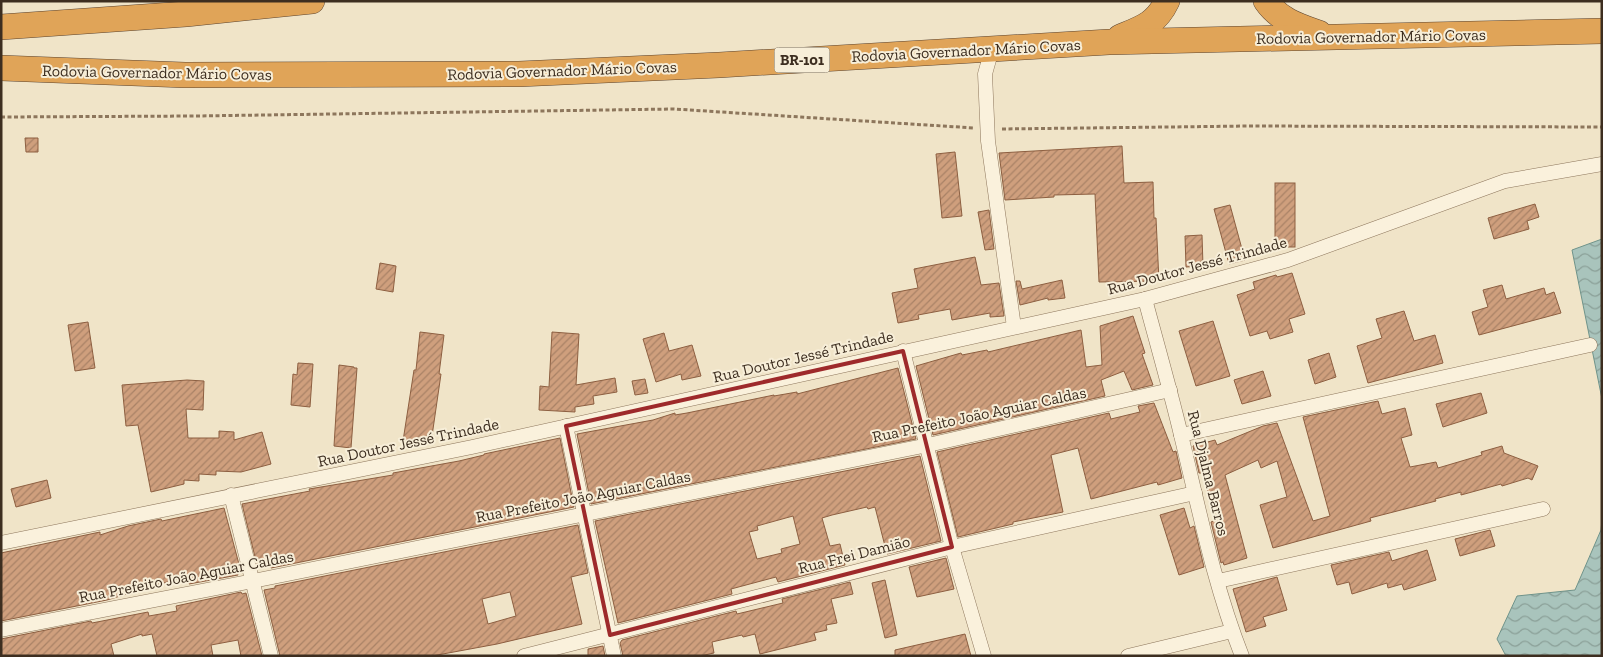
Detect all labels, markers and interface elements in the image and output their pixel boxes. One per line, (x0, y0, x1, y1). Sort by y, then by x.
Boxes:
street label: Rodovia Governador Mário Covas (1256, 25, 1486, 48)
street label: Rodovia Governador Mário Covas (851, 35, 1081, 66)
road number: BR-101 (774, 48, 830, 72)
street label: Rodovia Governador Mário Covas (447, 57, 677, 84)
street label: Rodovia Governador Mário Covas (42, 61, 272, 84)
street label: Rua Doutor Jessé Trindade (1105, 232, 1289, 299)
street label: Rua Doutor Jessé Trindade (711, 326, 895, 387)
street label: Rua Prefeito João Aguiar Caldas (870, 383, 1088, 446)
street label: Rua Djalma Barros (1184, 408, 1233, 538)
street label: Rua Doutor Jessé Trindade (316, 414, 500, 471)
street label: Rua Prefeito João Aguiar Caldas (474, 466, 692, 527)
street label: Rua Frei Damião (796, 531, 912, 578)
street label: Rua Prefeito João Aguiar Caldas (77, 546, 295, 607)

